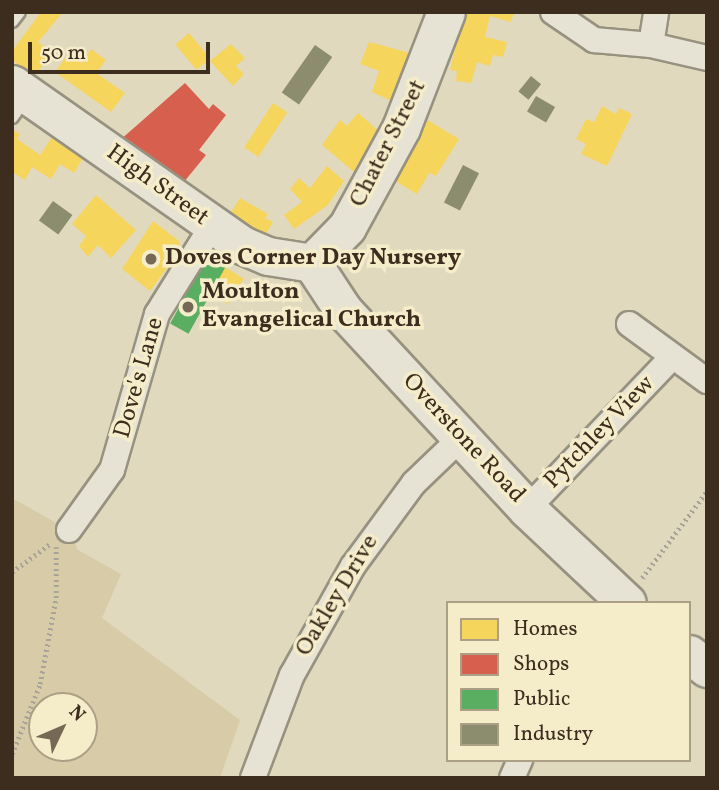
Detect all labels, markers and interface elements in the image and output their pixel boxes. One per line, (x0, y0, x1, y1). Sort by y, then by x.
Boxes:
scale bar (32, 28, 214, 72)
text: 50 m (41, 39, 86, 68)
street label: Chater Street (345, 76, 433, 212)
street label: High Street (100, 139, 214, 233)
place label: Doves Corner Day Nursery (165, 245, 461, 273)
marker: Doves Corner Day Nursery (143, 251, 159, 267)
place label: Moulton Evangelical Church (202, 279, 421, 335)
marker: Moulton Evangelical Church (180, 299, 196, 315)
street label: Dove's Lane (109, 314, 171, 442)
street label: Overstone Road (395, 368, 531, 510)
street label: Pytchley View (538, 370, 662, 496)
street label: Oakley Drive (290, 530, 386, 662)
legend (446, 601, 691, 762)
text: Homes (513, 615, 578, 644)
text: Shops (513, 650, 569, 679)
text: Public (513, 685, 570, 714)
north arrow (28, 692, 98, 762)
text: N (63, 700, 91, 728)
text: Industry (513, 720, 593, 749)

